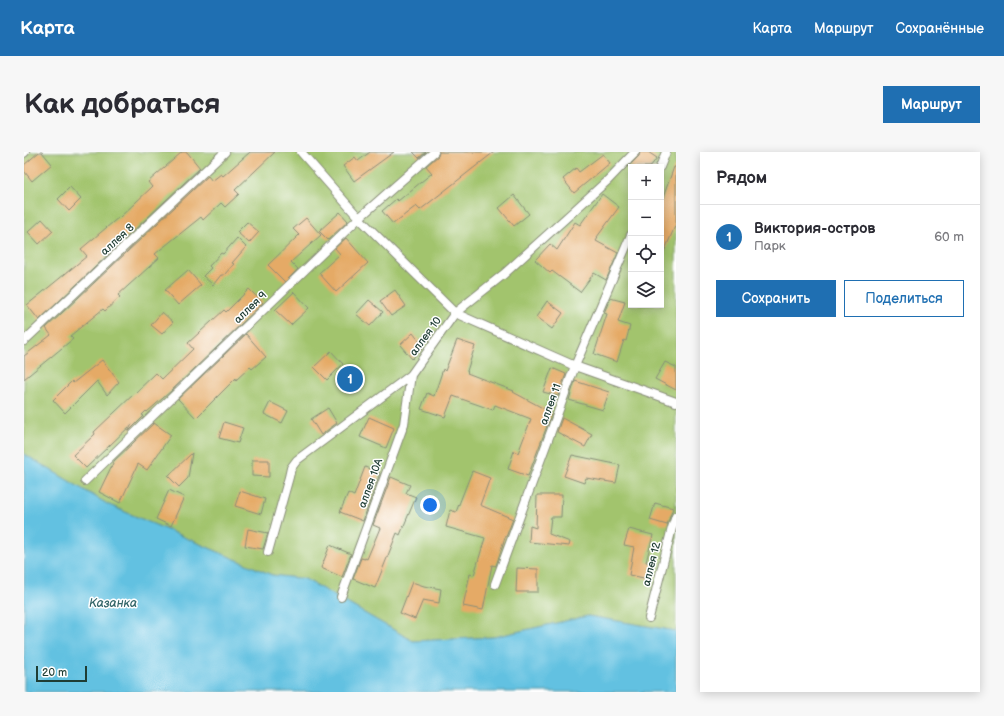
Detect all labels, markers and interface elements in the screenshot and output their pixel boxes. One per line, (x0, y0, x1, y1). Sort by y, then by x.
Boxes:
text: Карта (20, 17, 74, 40)
text: Карта (753, 20, 792, 37)
text: Маршрут (814, 20, 874, 37)
text: Сохранённые (896, 20, 984, 37)
button: Маршрут (883, 86, 980, 123)
text: Как добраться (24, 88, 221, 121)
map controls (628, 164, 664, 308)
button: + (628, 164, 664, 200)
text: Рядом (716, 168, 767, 188)
button: − (628, 200, 664, 236)
text: Виктория-остров (754, 219, 876, 238)
street label: аллея 8 (98, 221, 137, 258)
text: 1 (726, 229, 732, 245)
text: 60 m (934, 229, 964, 245)
button: locate (628, 236, 664, 272)
text: Парк (754, 238, 786, 254)
button: layers (628, 272, 664, 308)
button: Сохранить (716, 280, 836, 317)
button: Поделиться (844, 280, 964, 317)
street label: аллея 9 (231, 289, 269, 326)
street label: аллея 10 (407, 314, 444, 358)
pin: 1 (337, 364, 363, 394)
street label: аллея 11 (537, 382, 564, 426)
street label: аллея 10А (356, 456, 386, 510)
your location (420, 495, 440, 515)
street label: аллея 12 (640, 540, 663, 588)
water label: Казанка (89, 596, 137, 611)
scale bar (36, 664, 87, 683)
text: 20 m (42, 666, 67, 679)

